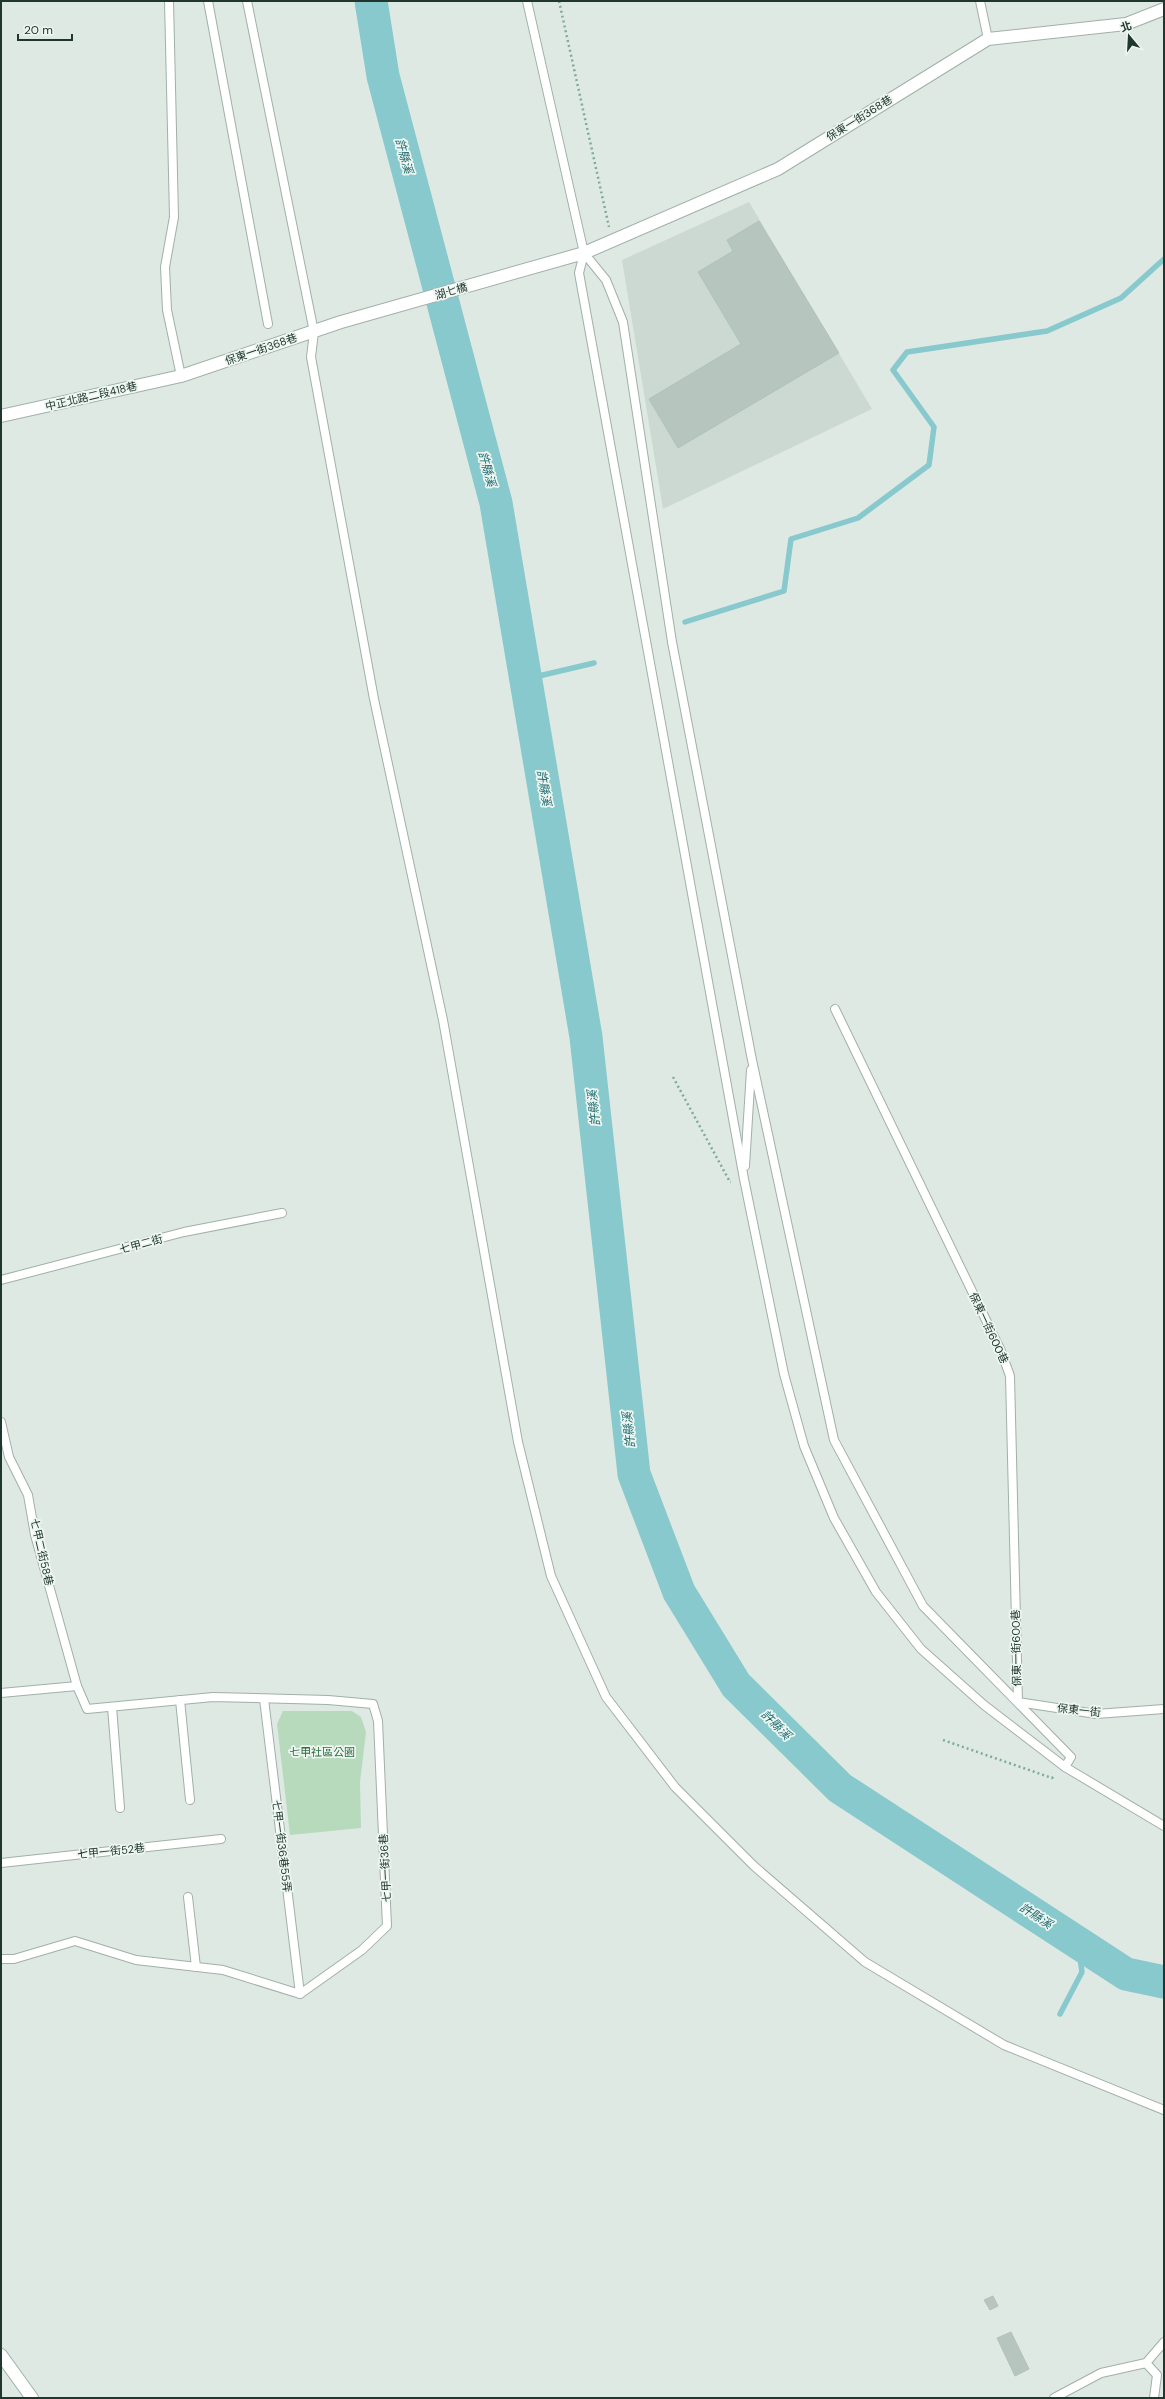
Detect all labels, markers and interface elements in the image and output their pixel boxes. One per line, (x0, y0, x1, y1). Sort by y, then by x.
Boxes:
scale bar (18, 16, 72, 42)
north arrow (1109, 16, 1149, 56)
text: 北 (1119, 18, 1133, 35)
text: 20 m (24, 22, 53, 38)
street label: 保東一街368巷 (823, 92, 895, 144)
water label: 許縣溪 (392, 137, 417, 177)
street label: 湖七橋 (433, 280, 469, 302)
street label: 保東一街368巷 (223, 330, 299, 368)
street label: 中正北路二段418巷 (44, 379, 138, 413)
water label: 許縣溪 (475, 450, 500, 490)
water label: 許縣溪 (533, 769, 555, 809)
water label: 許縣溪 (584, 1087, 604, 1127)
street label: 七甲二街 (118, 1232, 164, 1256)
street label: 保東一街600巷 (966, 1290, 1012, 1366)
water label: 許縣溪 (619, 1409, 639, 1449)
street label: 七甲二街58巷 (27, 1517, 57, 1587)
street label: 保東一街600巷 (1008, 1609, 1024, 1687)
street label: 保東一街 (1056, 1701, 1102, 1719)
water label: 許縣溪 (758, 1707, 796, 1745)
park label: 七甲社區公園 (289, 1745, 355, 1759)
street label: 七甲一街36巷55弄 (269, 1799, 295, 1893)
street label: 七甲一街36巷 (376, 1833, 394, 1903)
street label: 七甲一街52巷 (77, 1840, 145, 1862)
water label: 許縣溪 (1017, 1899, 1057, 1934)

